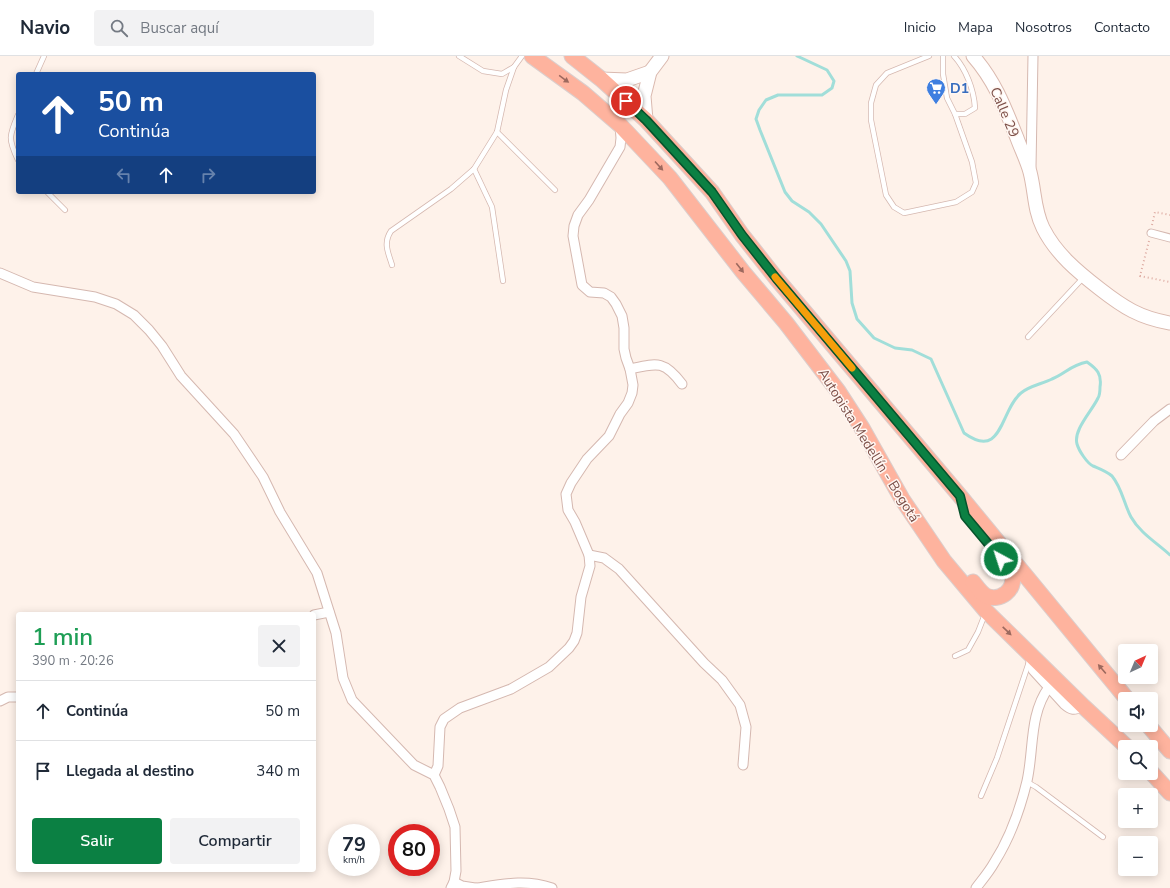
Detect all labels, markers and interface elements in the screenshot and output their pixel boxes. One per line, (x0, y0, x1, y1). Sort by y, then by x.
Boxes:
search box (94, 10, 374, 46)
text: Navio (20, 15, 70, 41)
icon: search (108, 17, 130, 39)
text: Buscar aquí (140, 18, 219, 38)
text: Inicio (904, 18, 936, 37)
text: Mapa (958, 18, 993, 37)
text: Nosotros (1015, 18, 1072, 37)
text: Contacto (1094, 18, 1150, 37)
one-way arrow (558, 74, 569, 83)
supermarket icon: D1 (925, 77, 947, 105)
place label: D1 (950, 79, 969, 98)
text: 50 m (98, 83, 164, 121)
pin (609, 84, 643, 118)
street label: Calle 29 (986, 84, 1024, 140)
icon: ahead (32, 88, 84, 140)
icon: arrive (615, 90, 637, 112)
text: Continúa (98, 119, 170, 143)
one-way arrow (655, 161, 664, 171)
icon: left (113, 164, 135, 186)
icon: ahead (155, 164, 177, 186)
icon: right (197, 164, 219, 186)
one-way arrow (735, 263, 744, 274)
street label: Autopista Medellín - Bogotá (813, 365, 924, 526)
position arrow (980, 538, 1022, 580)
text: 1 min (32, 621, 93, 653)
button: close (258, 625, 300, 667)
one-way arrow (1002, 626, 1012, 636)
north arrow (1118, 644, 1158, 684)
map controls (1118, 644, 1158, 876)
text: 390 m · 20:26 (32, 652, 114, 670)
one-way arrow (1097, 664, 1106, 674)
button: sound (1118, 692, 1158, 732)
icon: ahead (32, 700, 54, 722)
text: Continúa (66, 701, 128, 721)
text: 50 m (265, 701, 300, 721)
button: search (1118, 740, 1158, 780)
icon: arrive (32, 760, 54, 782)
text: Llegada al destino (66, 761, 194, 781)
text: 340 m (256, 761, 300, 781)
button: + (1118, 788, 1158, 828)
button: Salir (32, 818, 162, 864)
button: Compartir (170, 818, 300, 864)
speed limit sign: 80 (388, 824, 440, 876)
text: 79 (342, 831, 366, 858)
button: − (1118, 836, 1158, 876)
text: km/h (343, 853, 365, 867)

